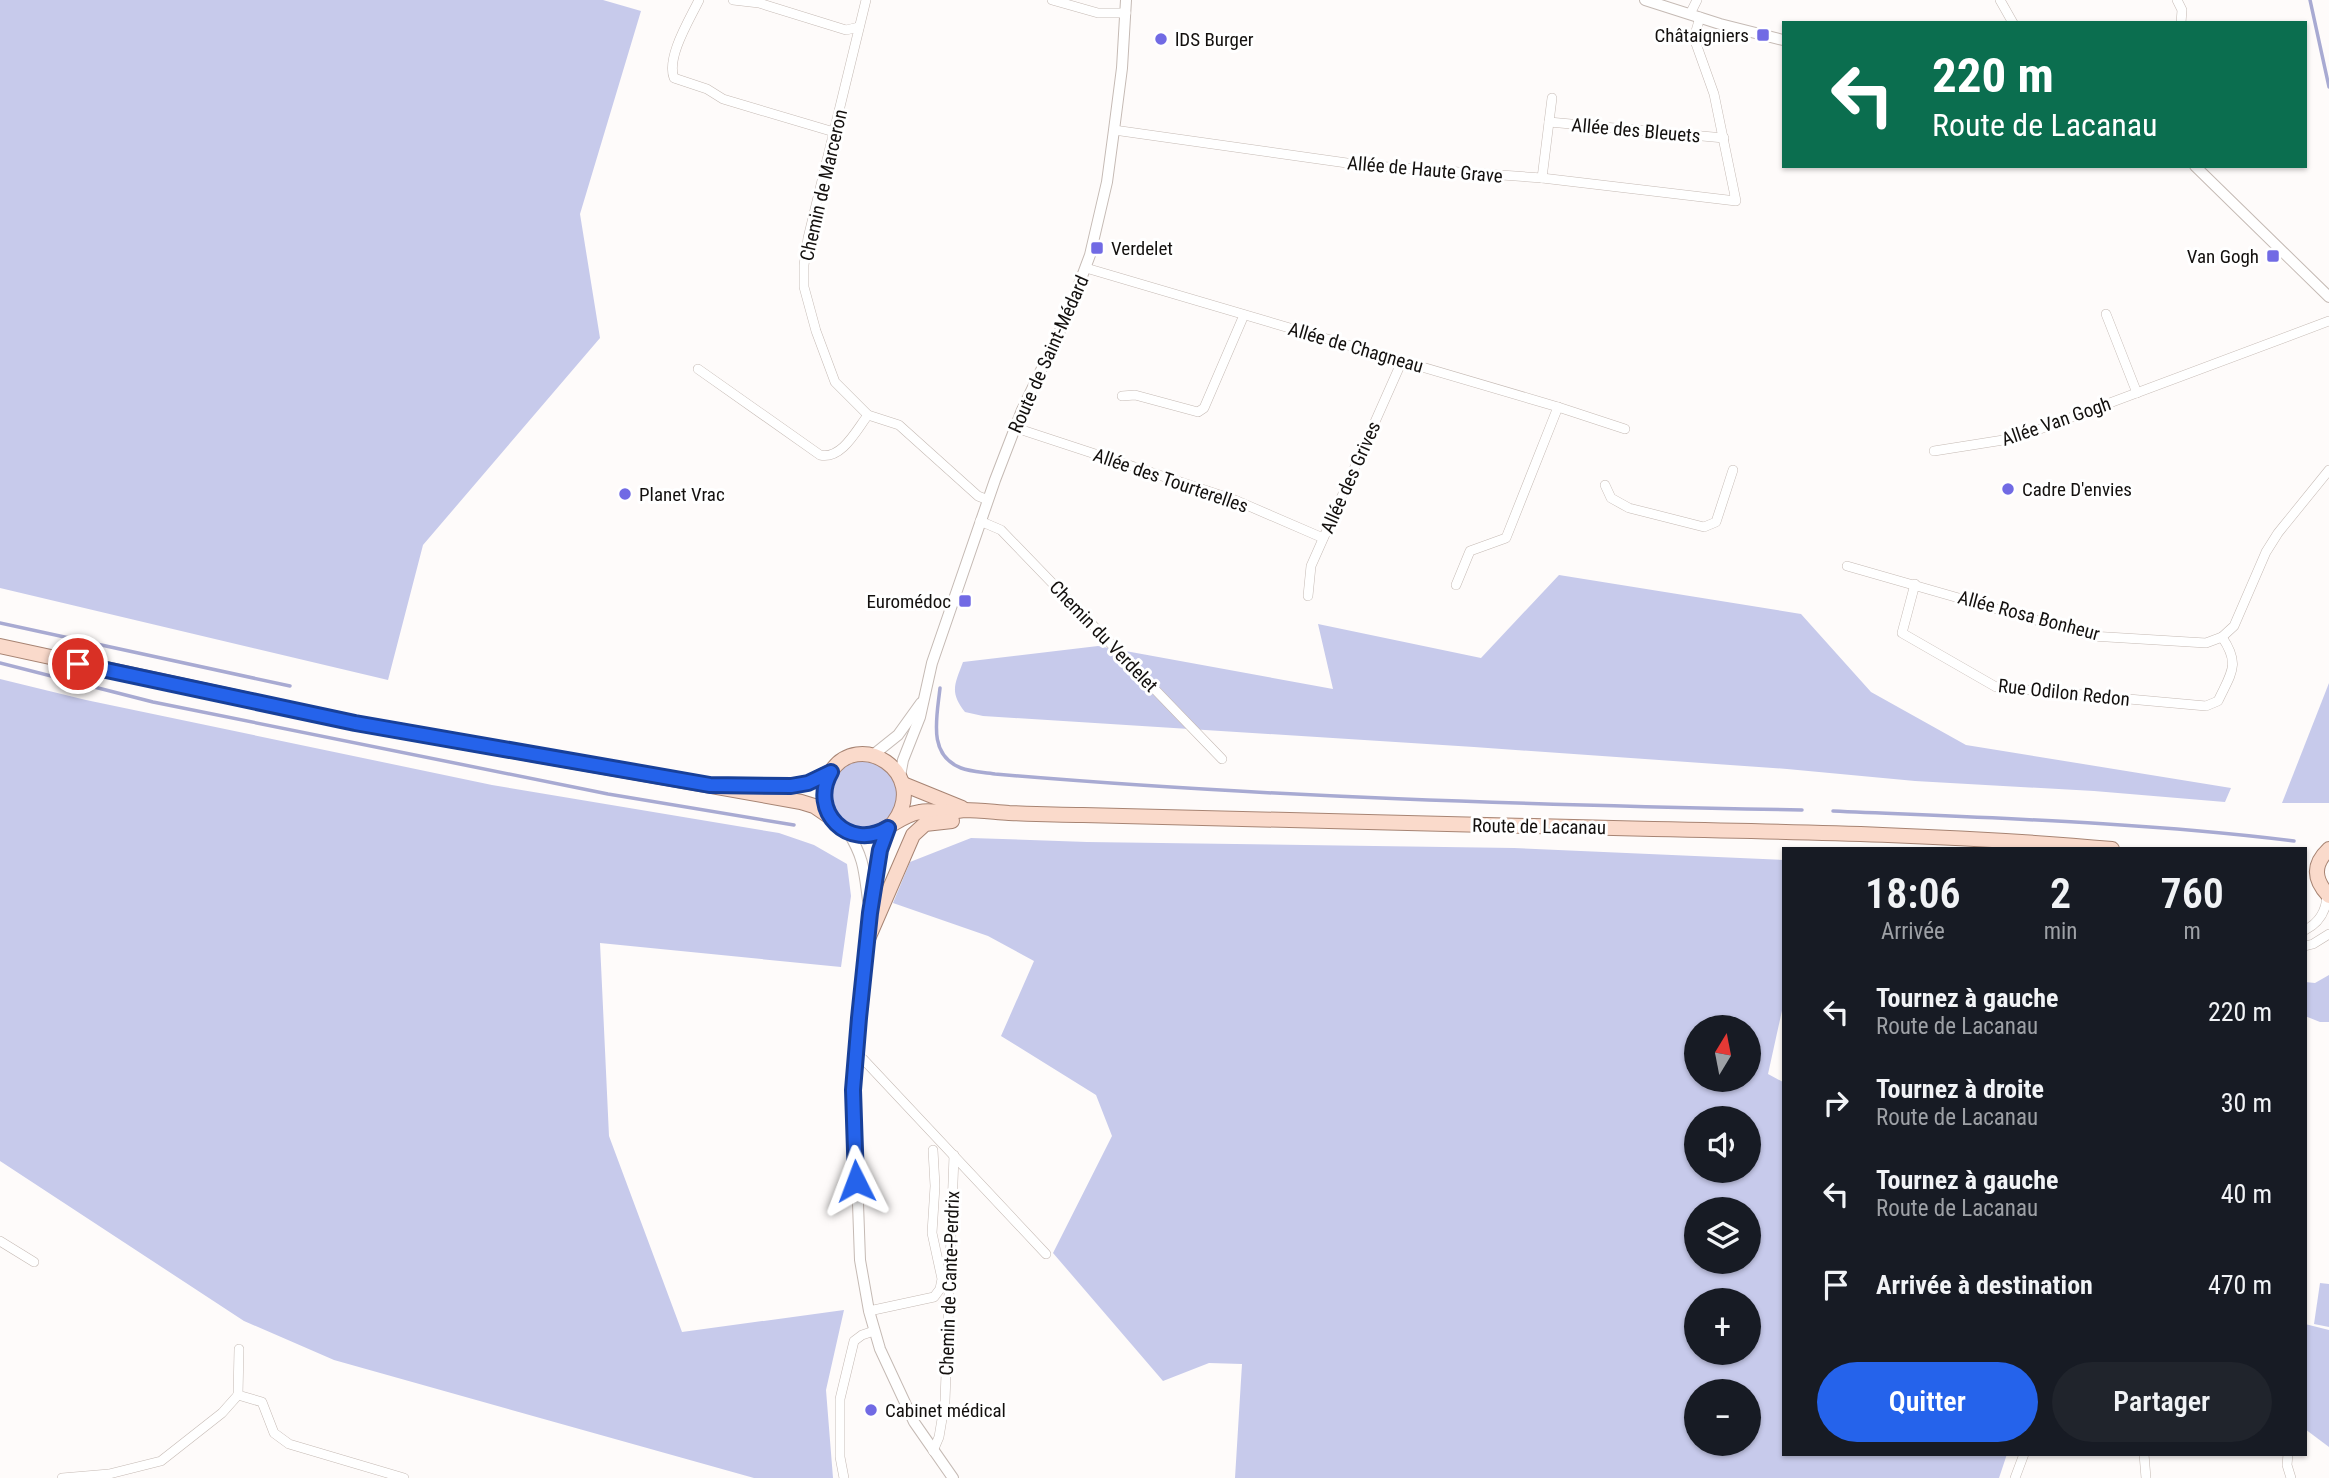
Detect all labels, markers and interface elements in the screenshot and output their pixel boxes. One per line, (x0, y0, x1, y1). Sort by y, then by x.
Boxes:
place label: Châtaigniers (1655, 24, 1749, 47)
marker: Châtaigniers (1755, 27, 1771, 43)
place label: lDS Burger (1175, 28, 1254, 51)
marker: lDS Burger (1153, 31, 1169, 47)
text: 220 m (1932, 47, 2054, 104)
icon: left (1817, 49, 1908, 140)
text: Route de Lacanau (1932, 106, 2158, 144)
street label: Chemin de Marceron (795, 107, 852, 263)
street label: Allée des Bleuets (1571, 113, 1701, 148)
street label: Allée de Haute Grave (1346, 151, 1504, 188)
place label: Verdelet (1111, 237, 1173, 260)
marker: Verdelet (1089, 240, 1105, 256)
place label: Van Gogh (2187, 245, 2259, 268)
marker: Van Gogh (2265, 248, 2281, 264)
street label: Route de Saint-Médard (1003, 272, 1094, 437)
street label: Allée de Chagneau (1286, 317, 1426, 378)
street label: Allée Van Gogh (1999, 392, 2114, 451)
street label: Allée des Grives (1316, 418, 1385, 537)
street label: Allée des Tourterelles (1090, 443, 1251, 518)
place label: Cadre D'envies (2022, 478, 2132, 501)
marker: Cadre D'envies (2000, 481, 2016, 497)
place label: Planet Vrac (639, 483, 725, 506)
marker: Planet Vrac (617, 486, 633, 502)
street label: Chemin du Verdelet (1045, 576, 1163, 697)
street label: Allée Rosa Bonheur (1955, 586, 2102, 646)
place label: Euromédoc (866, 590, 951, 613)
marker: Euromédoc (957, 593, 973, 609)
pin (48, 634, 108, 694)
icon: arrive (59, 645, 97, 683)
street label: Rue Odilon Redon (1997, 674, 2131, 711)
street label: Route de Lacanau (1472, 814, 1606, 839)
text: 18:06 (1865, 869, 1961, 918)
text: 2 (2050, 869, 2071, 918)
text: 760 (2161, 869, 2224, 918)
text: Arrivée (1881, 918, 1945, 945)
text: min (2044, 918, 2077, 945)
text: m (2184, 918, 2201, 945)
text: Tournez à gauche (1876, 983, 2058, 1013)
icon: left (1817, 993, 1855, 1031)
text: 220 m (2208, 997, 2272, 1027)
text: Route de Lacanau (1876, 1013, 2038, 1040)
north arrow (1684, 1015, 1760, 1092)
map controls (1684, 1015, 1761, 1456)
text: Tournez à droite (1876, 1074, 2044, 1104)
icon: right (1817, 1084, 1855, 1122)
text: 30 m (2221, 1088, 2272, 1118)
text: Route de Lacanau (1876, 1104, 2038, 1131)
button: sound (1684, 1106, 1761, 1183)
position arrow (819, 1144, 893, 1218)
text: Tournez à gauche (1876, 1165, 2058, 1195)
icon: left (1817, 1175, 1855, 1213)
text: 40 m (2221, 1179, 2272, 1209)
street label: Chemin de Cante-Perdrix (935, 1190, 964, 1376)
text: Route de Lacanau (1876, 1195, 2038, 1222)
button: layers (1684, 1197, 1761, 1274)
icon: arrive (1817, 1266, 1855, 1304)
text: Arrivée à destination (1876, 1270, 2093, 1300)
text: 470 m (2208, 1270, 2272, 1300)
button: + (1684, 1288, 1761, 1365)
button: Quitter (1817, 1362, 2038, 1442)
button: Partager (2052, 1362, 2272, 1442)
button: − (1684, 1379, 1761, 1456)
place label: Cabinet médical (885, 1399, 1006, 1422)
marker: Cabinet médical (863, 1402, 879, 1418)

